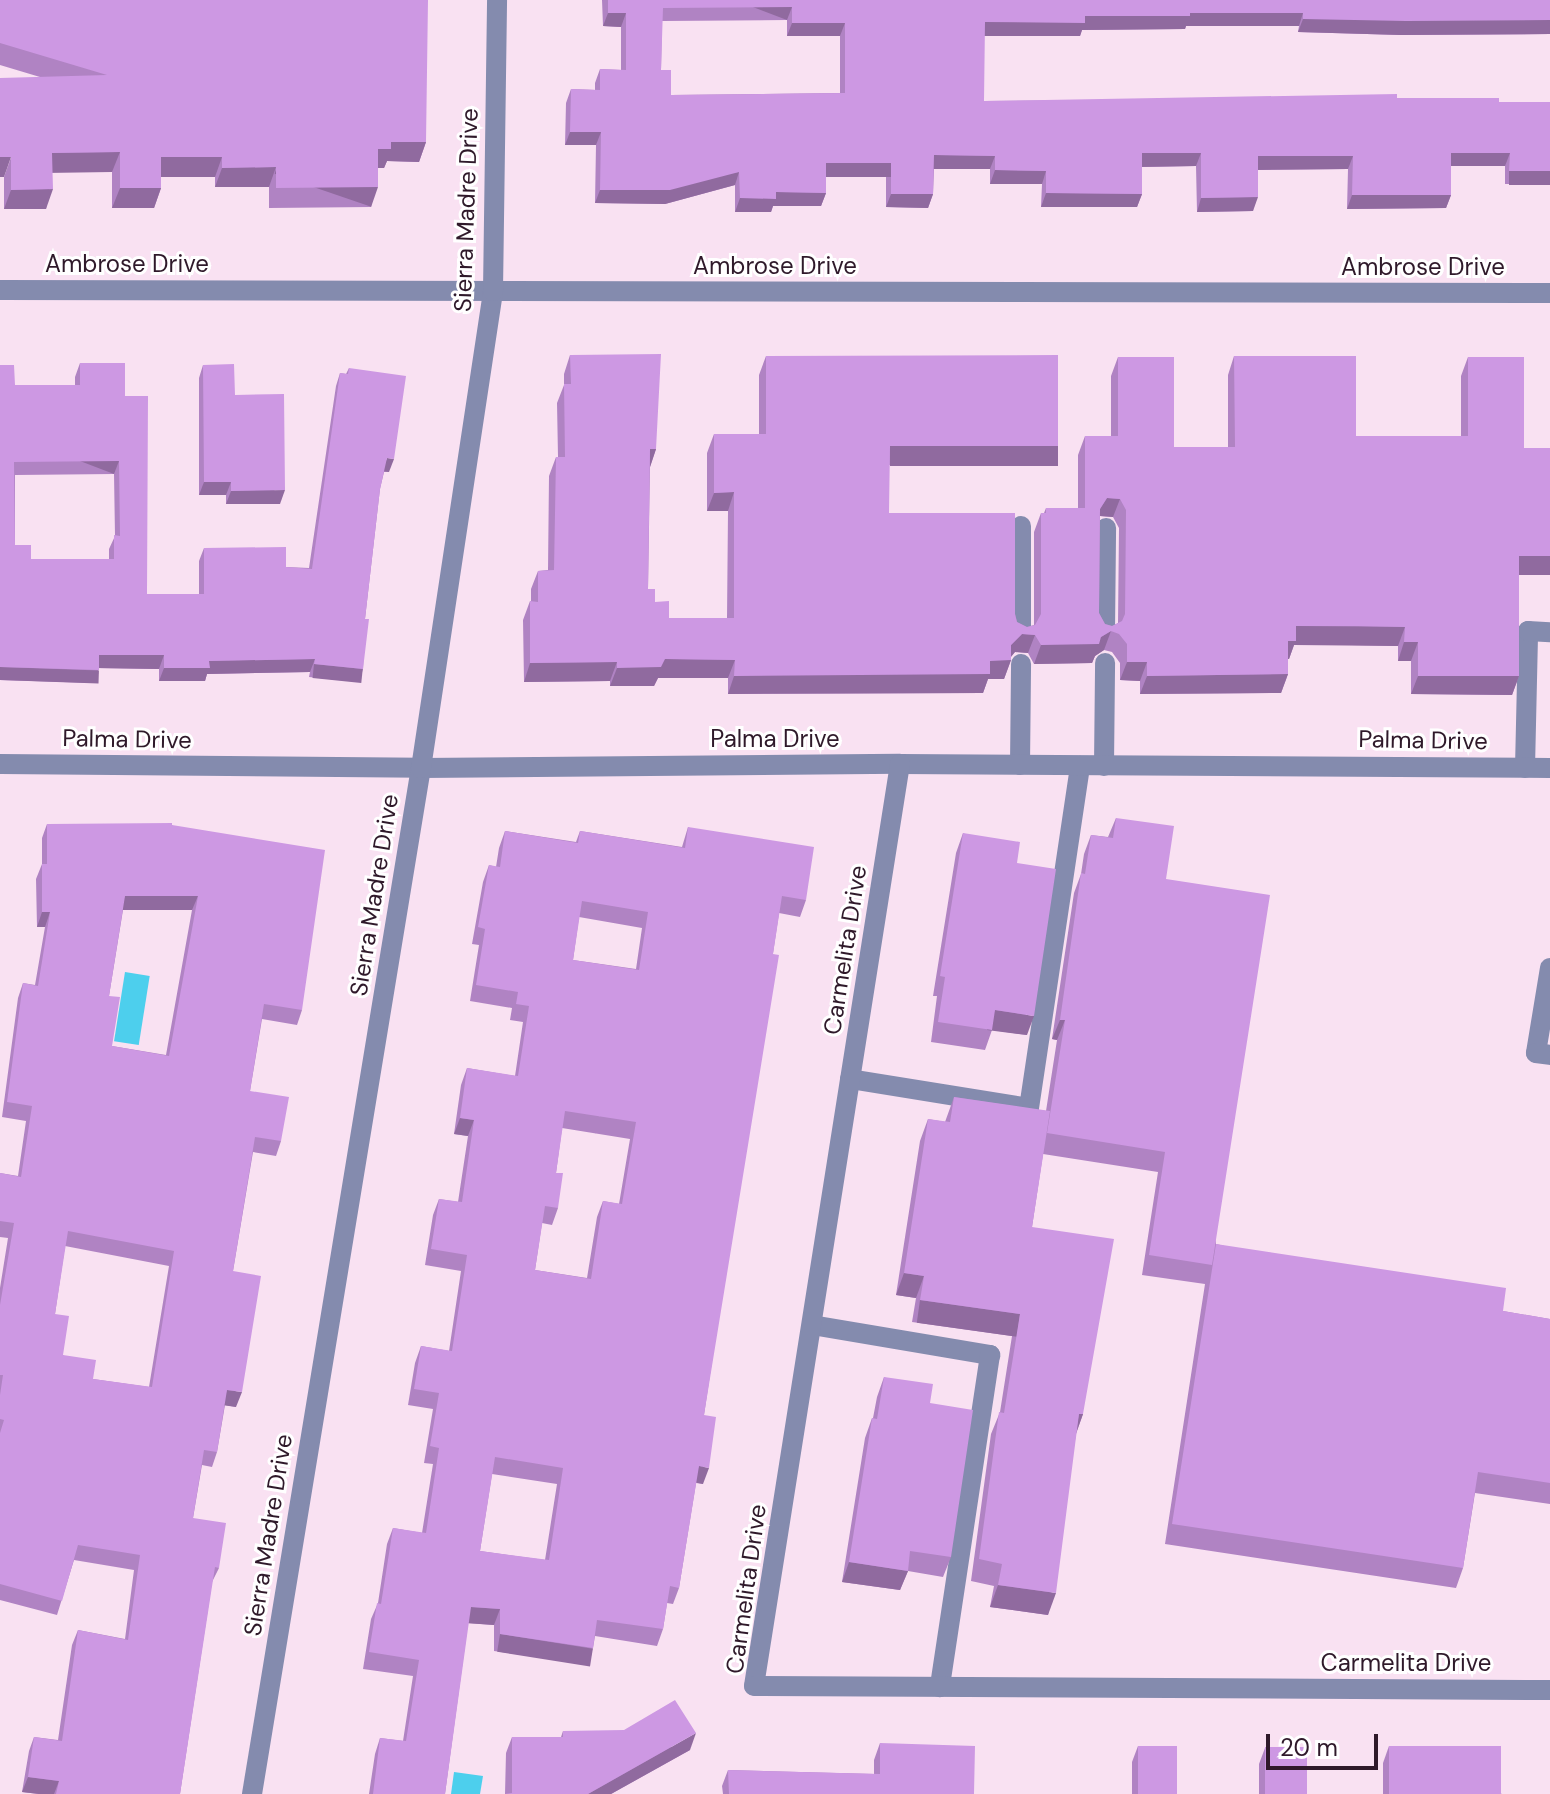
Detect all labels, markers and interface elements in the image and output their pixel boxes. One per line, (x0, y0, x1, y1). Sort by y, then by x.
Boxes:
street label: Sierra Madre Drive (448, 108, 484, 312)
street label: Ambrose Drive (45, 250, 209, 278)
street label: Ambrose Drive (693, 252, 857, 280)
street label: Ambrose Drive (1341, 253, 1505, 281)
street label: Palma Drive (62, 723, 192, 755)
street label: Palma Drive (1358, 724, 1488, 756)
street label: Palma Drive (710, 725, 840, 753)
street label: Sierra Madre Drive (344, 792, 404, 998)
street label: Carmelita Drive (817, 863, 873, 1037)
street label: Sierra Madre Drive (238, 1432, 298, 1638)
street label: Carmelita Drive (720, 1502, 772, 1676)
street label: Carmelita Drive (1321, 1649, 1491, 1677)
scale bar (1270, 1718, 1382, 1768)
text: 20 m (1280, 1732, 1338, 1763)

